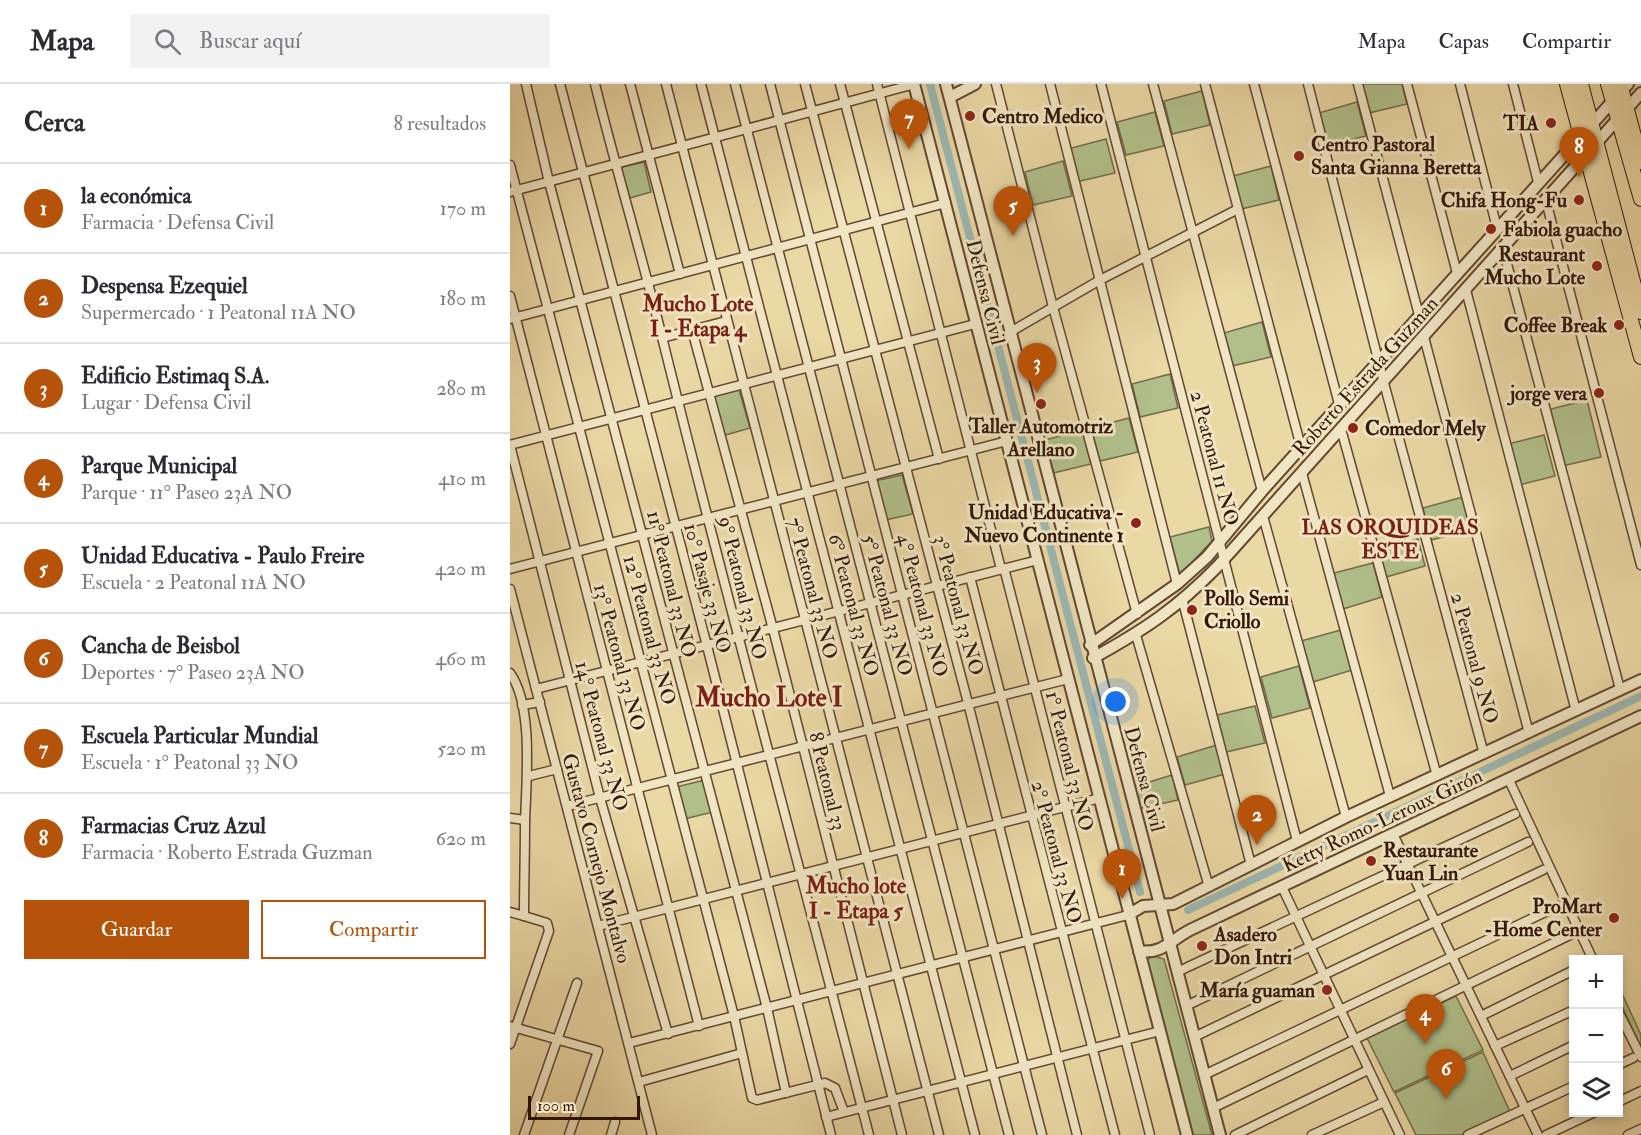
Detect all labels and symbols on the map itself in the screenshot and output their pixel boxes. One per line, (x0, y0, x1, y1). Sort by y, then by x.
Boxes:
pin: 7 (890, 100, 928, 149)
place label: Centro Medico (982, 104, 1103, 129)
marker: Centro Medico (963, 109, 977, 123)
place label: TIA (1502, 111, 1539, 136)
marker: TIA (1544, 116, 1558, 130)
pin: 8 (1560, 128, 1598, 177)
place label: Centro Pastoral Santa Gianna Beretta (1311, 132, 1482, 180)
marker: Centro Pastoral Santa Gianna Beretta (1292, 149, 1306, 163)
pin: 5 (994, 186, 1032, 236)
place label: Chifa Hong-Fu (1441, 188, 1568, 214)
marker: Chifa Hong-Fu (1572, 193, 1586, 207)
place label: Fabiola guacho (1503, 217, 1622, 243)
marker: Fabiola guacho (1484, 222, 1498, 236)
street label: Defensa Civil (960, 237, 1011, 347)
place label: Restaurant Mucho Lote (1483, 242, 1586, 290)
marker: Restaurant Mucho Lote (1590, 259, 1604, 273)
district label: Mucho Lote I - Etapa 4 (642, 290, 754, 344)
street label: Roberto Estrada Guzman (1287, 291, 1444, 461)
place label: Coffee Break (1504, 313, 1607, 338)
marker: Coffee Break (1612, 318, 1626, 332)
pin: 3 (1018, 344, 1056, 393)
place label: jorge vera (1506, 381, 1588, 407)
marker: jorge vera (1592, 386, 1606, 400)
street label: 2 Peatonal 11 NO (1185, 388, 1245, 528)
marker: Taller Automotriz Arellano (1034, 397, 1048, 411)
place label: Taller Automotriz Arellano (968, 414, 1113, 462)
place label: Comedor Mely (1365, 416, 1487, 442)
marker: Comedor Mely (1346, 421, 1360, 435)
place label: Unidad Educativa - Nuevo Continente 1 (963, 500, 1124, 548)
street label: 11° Peatonal 33 NO (641, 508, 702, 660)
street label: 9° Peatonal 33 NO (712, 512, 772, 662)
district label: LAS ORQUIDEAS ESTE (1301, 514, 1479, 565)
street label: 7° Peatonal 33 NO (782, 515, 843, 662)
marker: Unidad Educativa - Nuevo Continente 1 (1129, 516, 1143, 530)
street label: 10° Pasaje 33 NO (678, 520, 737, 656)
street label: 6° Peatonal 33 NO (822, 531, 885, 679)
street label: 4° Peatonal 33 NO (891, 531, 954, 679)
street label: 5° Peatonal 33 NO (857, 532, 918, 678)
street label: 3° Peatonal 33 NO (928, 532, 989, 678)
street label: 12° Peatonal 33 NO (618, 553, 681, 708)
street label: 13° Peatonal 33 NO (588, 581, 651, 733)
place label: Pollo Semi Criollo (1204, 586, 1290, 634)
street label: 2 Peatonal 9 NO (1445, 590, 1504, 726)
marker: Pollo Semi Criollo (1185, 603, 1199, 617)
street label: 14° Peatonal 33 NO (569, 658, 634, 814)
district label: Mucho Lote I (694, 682, 843, 714)
your location (1101, 687, 1130, 716)
street label: 1° Peatonal 33 NO (1040, 688, 1099, 834)
street label: Defensa Civil (1118, 724, 1171, 834)
street label: 8 Peatonal 33 (803, 729, 852, 833)
street label: Gustavo Cornejo Montalvo (556, 750, 637, 966)
street label: Ketty Romo-Leroux Girón (1278, 763, 1486, 878)
street label: 2° Peatonal 33 NO (1025, 778, 1088, 926)
pin: 2 (1238, 796, 1276, 845)
place label: Restaurante Yuan Lin (1382, 838, 1479, 886)
pin: 1 (1102, 850, 1142, 899)
marker: Restaurante Yuan Lin (1364, 854, 1378, 868)
district label: Mucho lote I - Etapa 5 (805, 872, 907, 926)
place label: ProMart -Home Center (1484, 894, 1603, 942)
marker: ProMart -Home Center (1607, 911, 1621, 925)
place label: Asadero Don Intri (1213, 922, 1293, 970)
marker: Asadero Don Intri (1195, 939, 1209, 953)
place label: María guaman (1199, 978, 1316, 1004)
marker: María guaman (1320, 983, 1334, 997)
pin: 4 (1406, 994, 1444, 1044)
pin: 6 (1426, 1050, 1466, 1099)
scale bar (528, 1093, 640, 1120)

